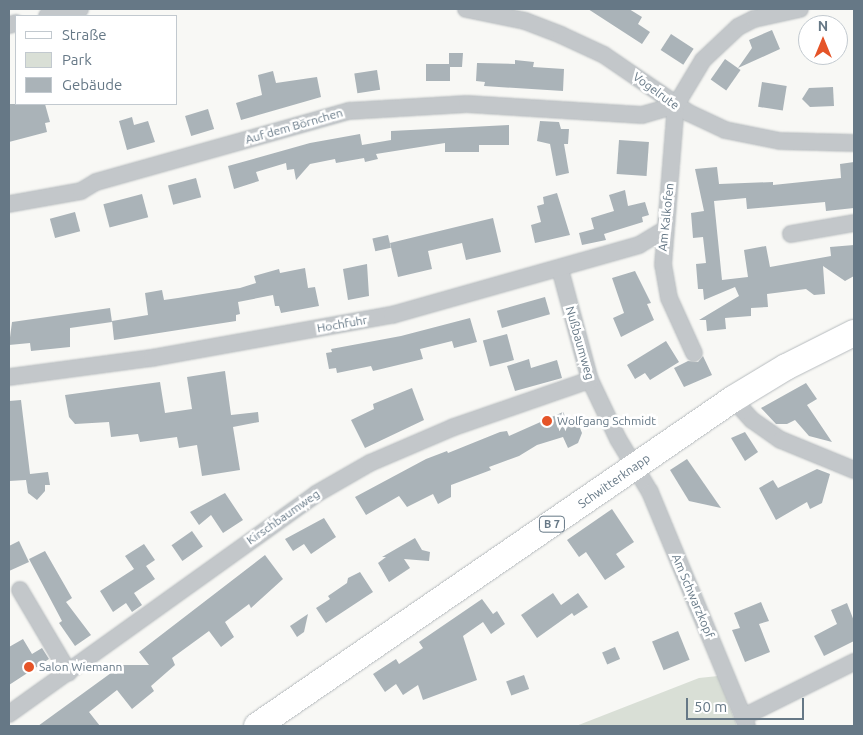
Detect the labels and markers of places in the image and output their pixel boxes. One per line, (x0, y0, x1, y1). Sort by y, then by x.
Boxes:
place label: Wolfgang Schmidt (557, 414, 656, 428)
marker: Wolfgang Schmidt (541, 415, 553, 427)
place label: Salon Wiemann (39, 660, 122, 674)
marker: Salon Wiemann (23, 661, 35, 673)

